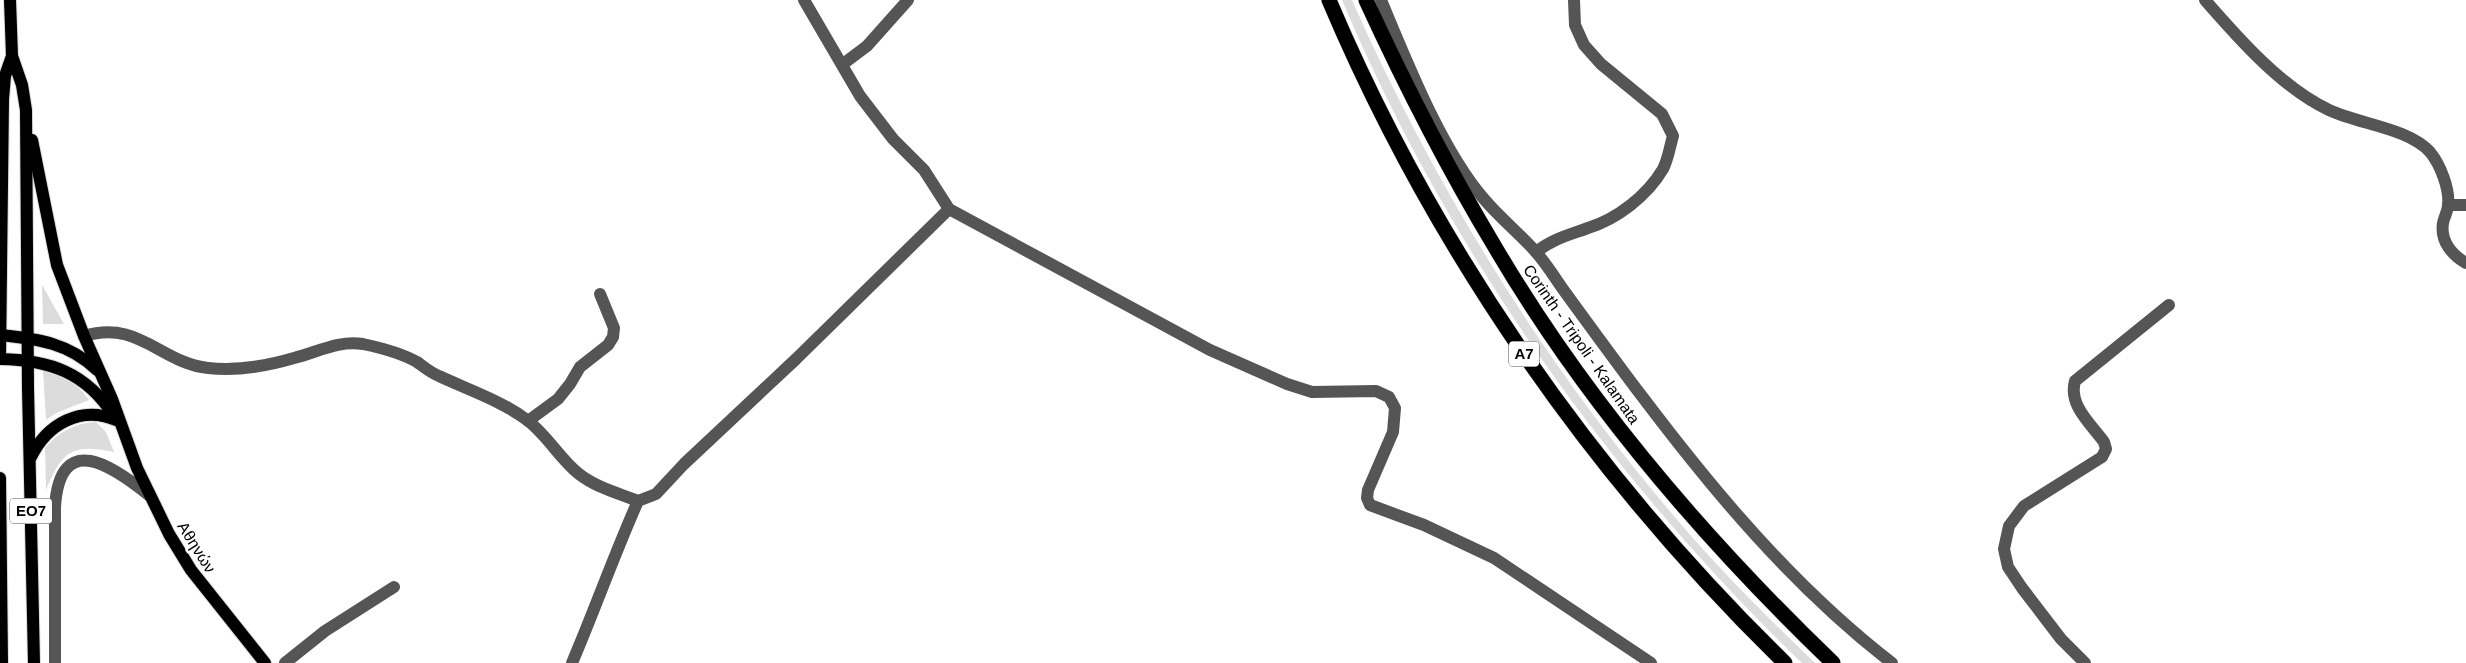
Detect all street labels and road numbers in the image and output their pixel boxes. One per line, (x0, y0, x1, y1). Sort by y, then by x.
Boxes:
street label: Corinth - Tripoli - Kalamata (1520, 261, 1643, 427)
road number: Α7 (1509, 342, 1539, 366)
road number: ΕΟ7 (10, 498, 52, 524)
street label: Αθηνών (174, 519, 219, 576)

